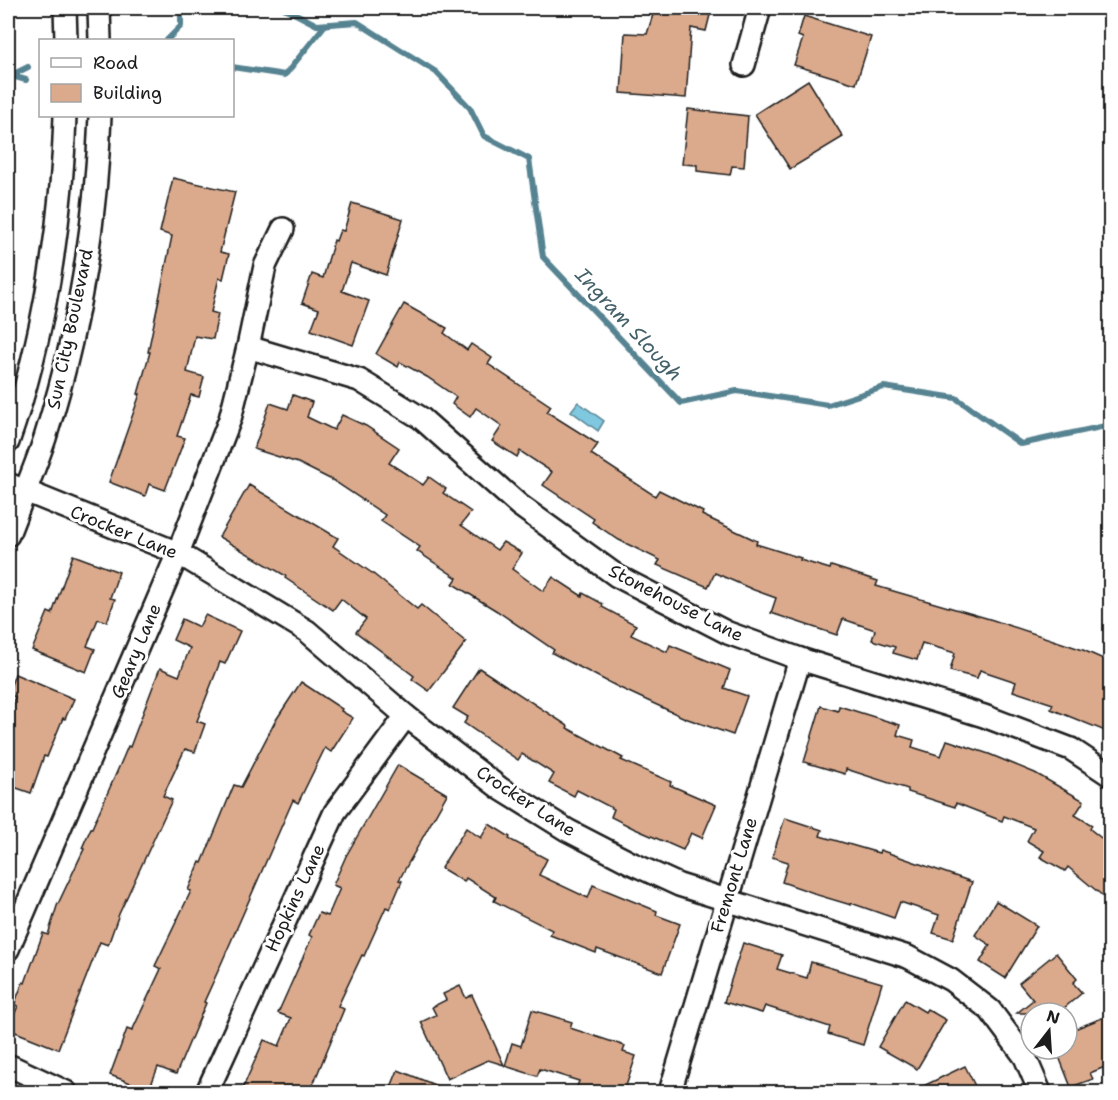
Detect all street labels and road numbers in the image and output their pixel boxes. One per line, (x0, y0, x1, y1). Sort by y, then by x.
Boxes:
street label: Sun City Boulevard (41, 247, 99, 411)
street label: Crocker Lane (67, 500, 181, 564)
street label: Stonehouse Lane (605, 559, 747, 647)
street label: Geary Lane (105, 600, 167, 702)
street label: Crocker Lane (472, 760, 580, 842)
street label: Fremont Lane (705, 814, 763, 936)
street label: Hopkins Lane (259, 840, 331, 956)

